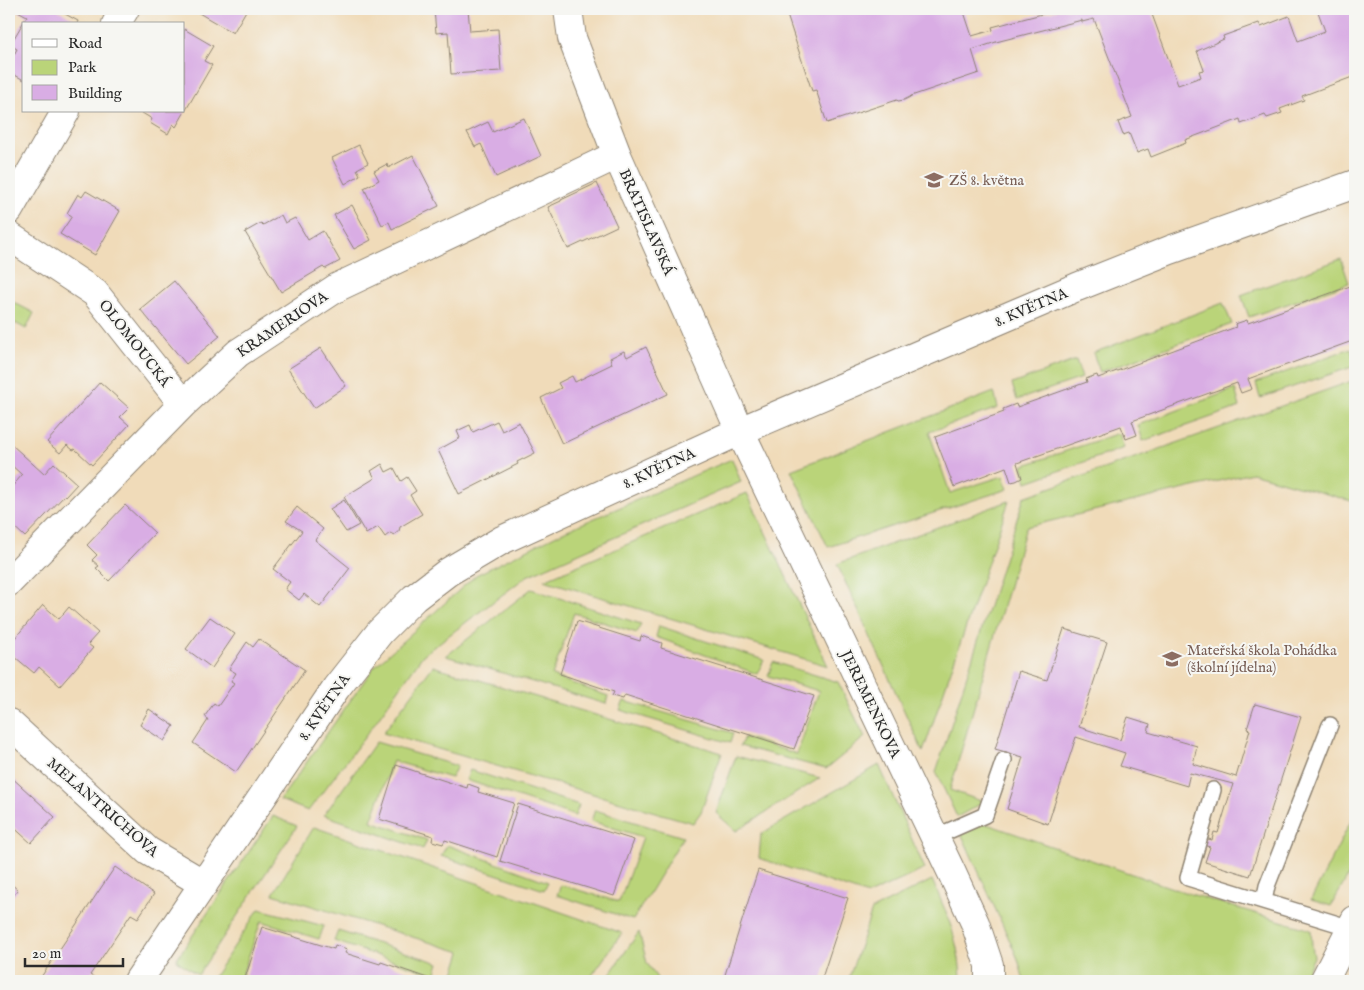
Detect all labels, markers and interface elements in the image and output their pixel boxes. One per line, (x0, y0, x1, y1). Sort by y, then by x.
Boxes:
legend (22, 22, 185, 112)
text: Road (68, 34, 103, 53)
text: Park (68, 58, 98, 77)
text: Building (68, 84, 123, 103)
street label: BRATISLAVSKÁ (615, 166, 679, 279)
school or university icon: ZŠ 8. května (923, 169, 945, 191)
place label: ZŠ 8. května (949, 171, 1024, 190)
street label: 8. KVĚTNA (992, 283, 1071, 331)
street label: KRAMERIOVA (233, 286, 332, 362)
street label: OLOMOUCKÁ (95, 296, 175, 391)
street label: 8. KVĚTNA (620, 443, 699, 493)
place label: Mateřská škola Pohádka (školní jídelna) (1187, 641, 1337, 677)
street label: JEREMENKOVA (835, 645, 905, 762)
school or university icon: Mateřská škola Pohádka (školní jídelna) (1161, 648, 1183, 670)
street label: 8. KVĚTNA (294, 669, 355, 744)
street label: MELANTRICHOVA (43, 754, 163, 862)
scale bar (25, 935, 122, 967)
text: 20 m (32, 944, 62, 963)

